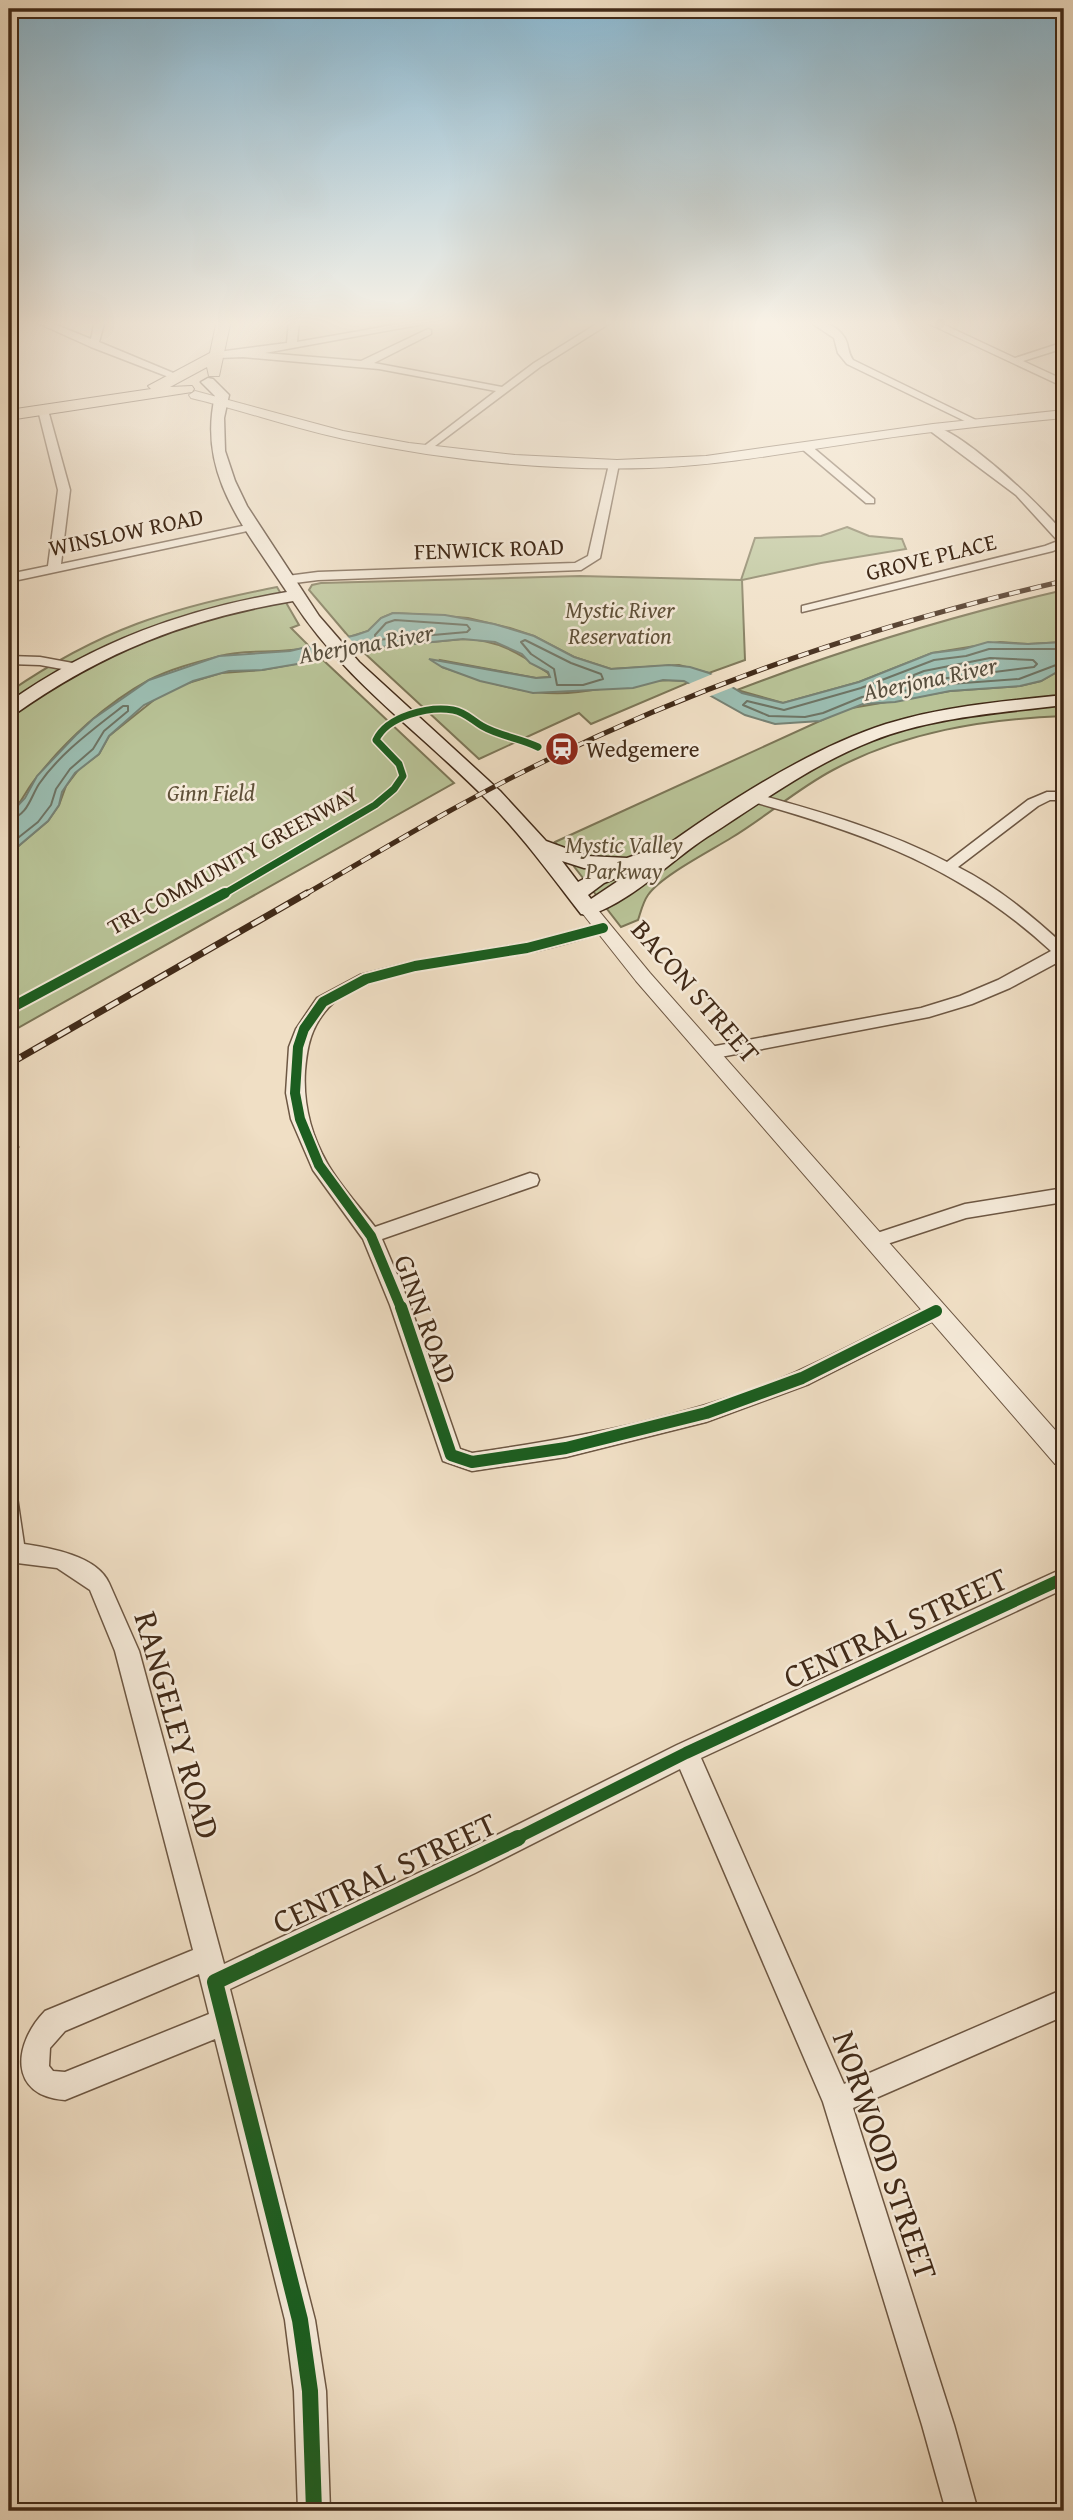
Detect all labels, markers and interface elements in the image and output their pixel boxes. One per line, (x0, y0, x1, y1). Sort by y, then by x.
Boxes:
street label: WINSLOW ROAD (46, 499, 206, 564)
street label: GROVE PLACE (862, 524, 999, 589)
street label: FENWICK ROAD (413, 529, 565, 568)
park label: Mystic River Reservation (565, 593, 676, 652)
water label: Aberjona River (295, 614, 437, 673)
water label: Aberjona River (859, 647, 1001, 710)
station icon: Wedgemere (543, 730, 581, 768)
place label: Wedgemere (586, 732, 699, 765)
street label: TRI-COMMUNITY GREENWAY (101, 776, 365, 943)
park label: Ginn Field (167, 776, 255, 809)
park label: Mystic Valley Parkway (565, 828, 683, 887)
street label: BACON STREET (622, 910, 771, 1072)
street label: GINN ROAD (384, 1249, 469, 1389)
street label: CENTRAL STREET (775, 1554, 1015, 1700)
street label: RANGELEY ROAD (123, 1606, 233, 1844)
street label: CENTRAL STREET (264, 1799, 504, 1945)
street label: NORWOOD STREET (821, 2024, 951, 2286)

